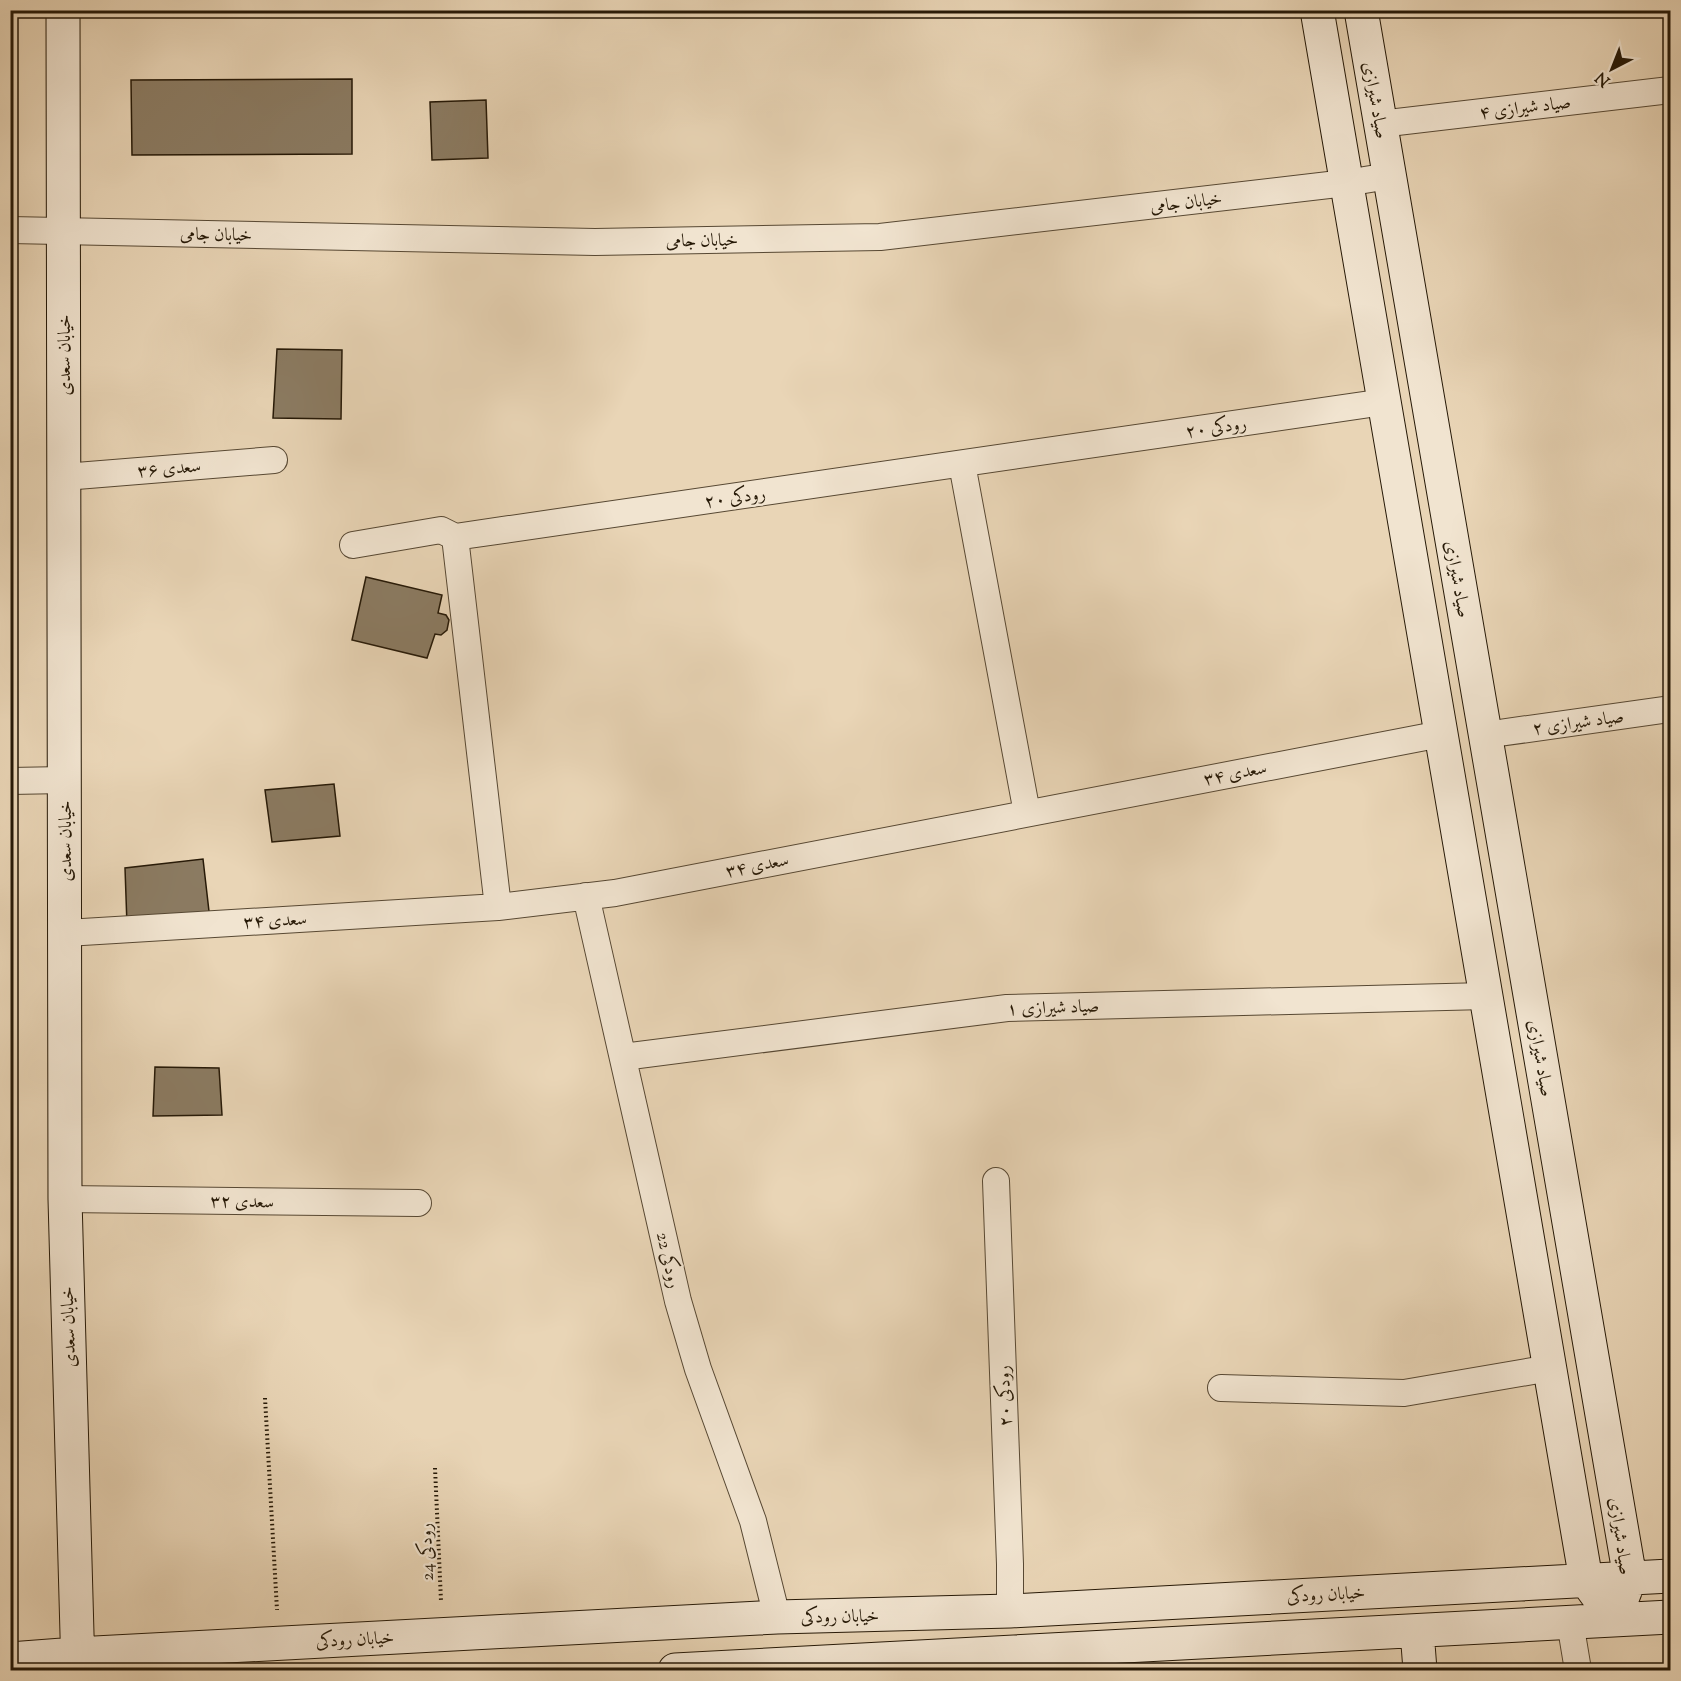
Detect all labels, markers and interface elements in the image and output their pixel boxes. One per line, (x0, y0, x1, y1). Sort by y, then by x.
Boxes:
north arrow (1582, 39, 1642, 99)
street label: صیاد شیرازی (1354, 60, 1394, 141)
text: N (1591, 65, 1616, 91)
street label: صیاد شیرازی ۴ (1478, 90, 1573, 128)
street label: خیابان جامی (1149, 187, 1224, 221)
street label: خیابان جامی (179, 222, 252, 250)
street label: خیابان جامی (666, 228, 739, 256)
street label: خیابان سعدی (53, 314, 79, 396)
street label: رودکی ۲۰ (1184, 411, 1249, 446)
street label: سعدی ۳۶ (136, 454, 202, 486)
street label: رودکی ۲۰ (703, 481, 768, 516)
street label: صیاد شیرازی (1436, 539, 1476, 620)
street label: صیاد شیرازی ۲ (1531, 705, 1626, 743)
street label: سعدی ۳۴ (1202, 756, 1269, 794)
street label: خیابان سعدی (54, 800, 80, 882)
street label: سعدی ۳۴ (724, 848, 791, 886)
street label: سعدی ۳۴ (242, 907, 308, 937)
street label: صیاد شیرازی ۱ (1006, 994, 1100, 1024)
street label: صیاد شیرازی (1519, 1018, 1559, 1099)
street label: سعدی ۳۲ (210, 1189, 274, 1217)
street label: رودکی 22 (648, 1229, 687, 1291)
street label: خیابان سعدی (56, 1286, 84, 1368)
street label: رودکی ۲۰ (991, 1365, 1020, 1427)
street label: صیاد شیرازی (1601, 1496, 1637, 1577)
street label: رودکی 24 (413, 1523, 442, 1581)
street label: خیابان رودکی (1286, 1580, 1366, 1611)
street label: خیابان رودکی (800, 1603, 880, 1632)
street label: خیابان رودکی (315, 1625, 395, 1656)

